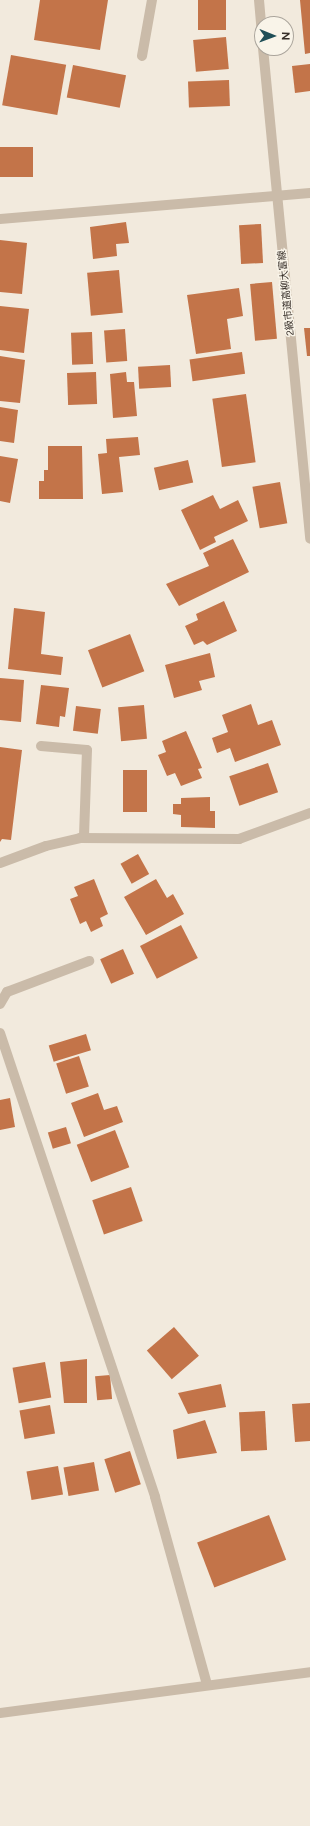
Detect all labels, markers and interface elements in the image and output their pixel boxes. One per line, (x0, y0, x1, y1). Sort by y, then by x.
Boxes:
north arrow (254, 16, 294, 56)
text: N (279, 32, 292, 41)
street label: 2級市道高柳大富線 (276, 250, 296, 336)

